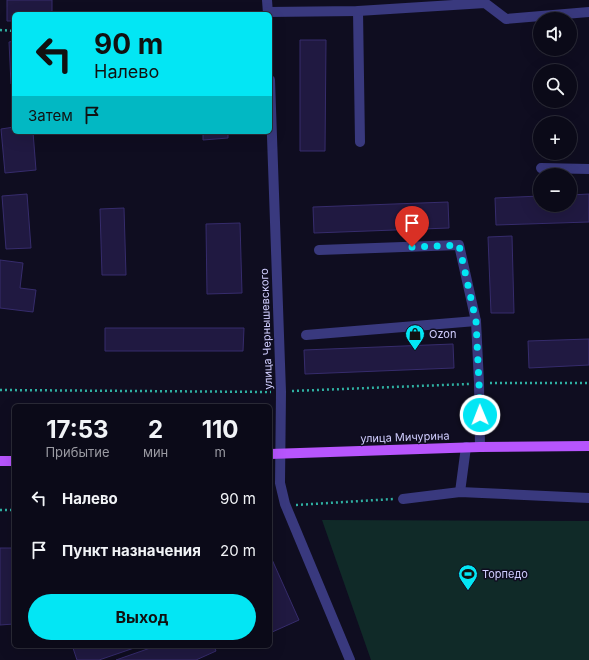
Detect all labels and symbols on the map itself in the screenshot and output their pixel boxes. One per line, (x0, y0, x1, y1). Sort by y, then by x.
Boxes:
pin (395, 206, 429, 247)
street label: улица Чернышевского (257, 268, 275, 390)
shop icon: Ozon (404, 323, 426, 351)
place label: Ozon (429, 327, 456, 341)
position arrow (459, 394, 501, 436)
street label: улица Мичурина (360, 428, 450, 446)
sports icon: Торпедо (457, 563, 479, 591)
place label: Торпедо (482, 567, 528, 581)

